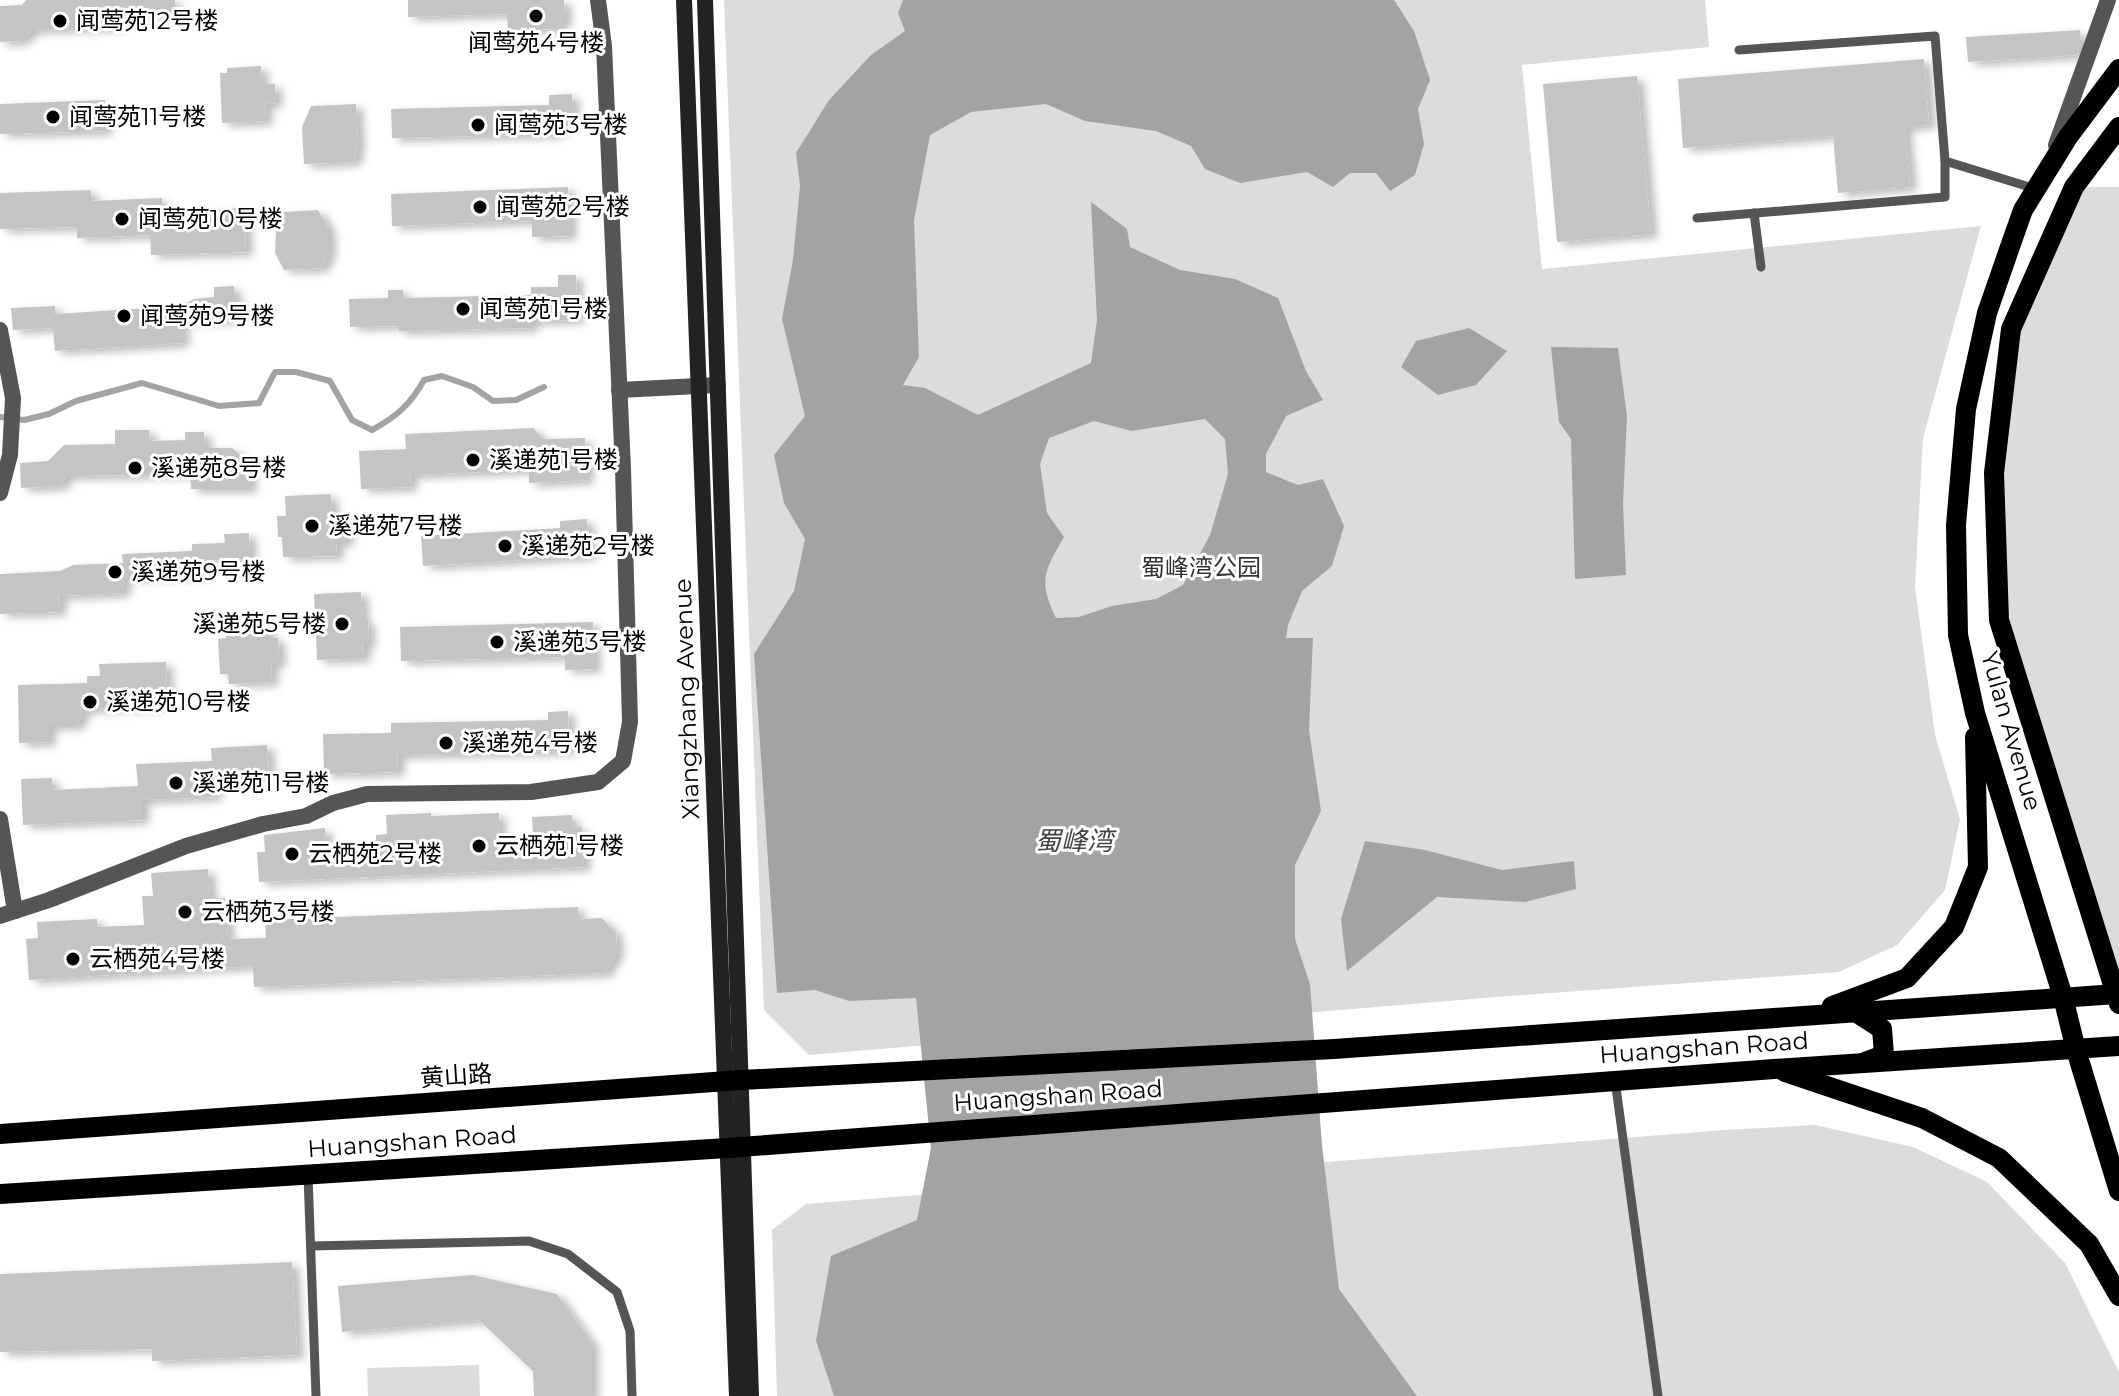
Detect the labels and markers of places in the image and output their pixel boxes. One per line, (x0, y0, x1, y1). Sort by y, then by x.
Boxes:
place label: 闻莺苑12号楼 (76, 6, 218, 35)
marker: 闻莺苑4号楼 (527, 7, 545, 25)
marker: 闻莺苑12号楼 (51, 12, 69, 30)
place label: 闻莺苑4号楼 (468, 28, 604, 57)
place label: 闻莺苑11号楼 (69, 102, 206, 131)
marker: 闻莺苑11号楼 (44, 108, 62, 126)
place label: 闻莺苑3号楼 (494, 110, 628, 139)
marker: 闻莺苑3号楼 (469, 116, 487, 134)
place label: 闻莺苑2号楼 (496, 192, 630, 221)
marker: 闻莺苑2号楼 (471, 198, 489, 216)
place label: 闻莺苑10号楼 (138, 204, 283, 233)
marker: 闻莺苑10号楼 (113, 210, 131, 228)
place label: 闻莺苑1号楼 (479, 294, 608, 323)
marker: 闻莺苑1号楼 (454, 300, 472, 318)
place label: 闻莺苑9号楼 (140, 301, 275, 330)
marker: 闻莺苑9号楼 (115, 307, 133, 325)
place label: 溪递苑1号楼 (489, 445, 618, 474)
marker: 溪递苑1号楼 (464, 451, 482, 469)
place label: 溪递苑8号楼 (151, 453, 286, 482)
marker: 溪递苑8号楼 (126, 459, 144, 477)
place label: 溪递苑7号楼 (328, 511, 462, 540)
marker: 溪递苑7号楼 (303, 517, 321, 535)
place label: 溪递苑2号楼 (521, 531, 655, 560)
marker: 溪递苑2号楼 (496, 537, 514, 555)
place label: 溪递苑9号楼 (131, 557, 266, 586)
marker: 溪递苑9号楼 (106, 563, 124, 581)
place label: 溪递苑5号楼 (192, 609, 326, 638)
marker: 溪递苑5号楼 (333, 615, 351, 633)
place label: 溪递苑3号楼 (513, 627, 647, 656)
marker: 溪递苑3号楼 (488, 633, 506, 651)
place label: 溪递苑10号楼 (106, 687, 251, 716)
marker: 溪递苑10号楼 (81, 693, 99, 711)
place label: 溪递苑4号楼 (462, 728, 598, 757)
marker: 溪递苑4号楼 (437, 734, 455, 752)
place label: 溪递苑11号楼 (192, 768, 329, 797)
marker: 溪递苑11号楼 (167, 774, 185, 792)
place label: 云栖苑1号楼 (495, 831, 624, 860)
marker: 云栖苑1号楼 (470, 837, 488, 855)
place label: 云栖苑2号楼 (308, 839, 442, 868)
marker: 云栖苑2号楼 (283, 845, 301, 863)
place label: 云栖苑3号楼 (201, 897, 335, 926)
marker: 云栖苑3号楼 (176, 903, 194, 921)
place label: 云栖苑4号楼 (89, 944, 225, 973)
marker: 云栖苑4号楼 (64, 950, 82, 968)

